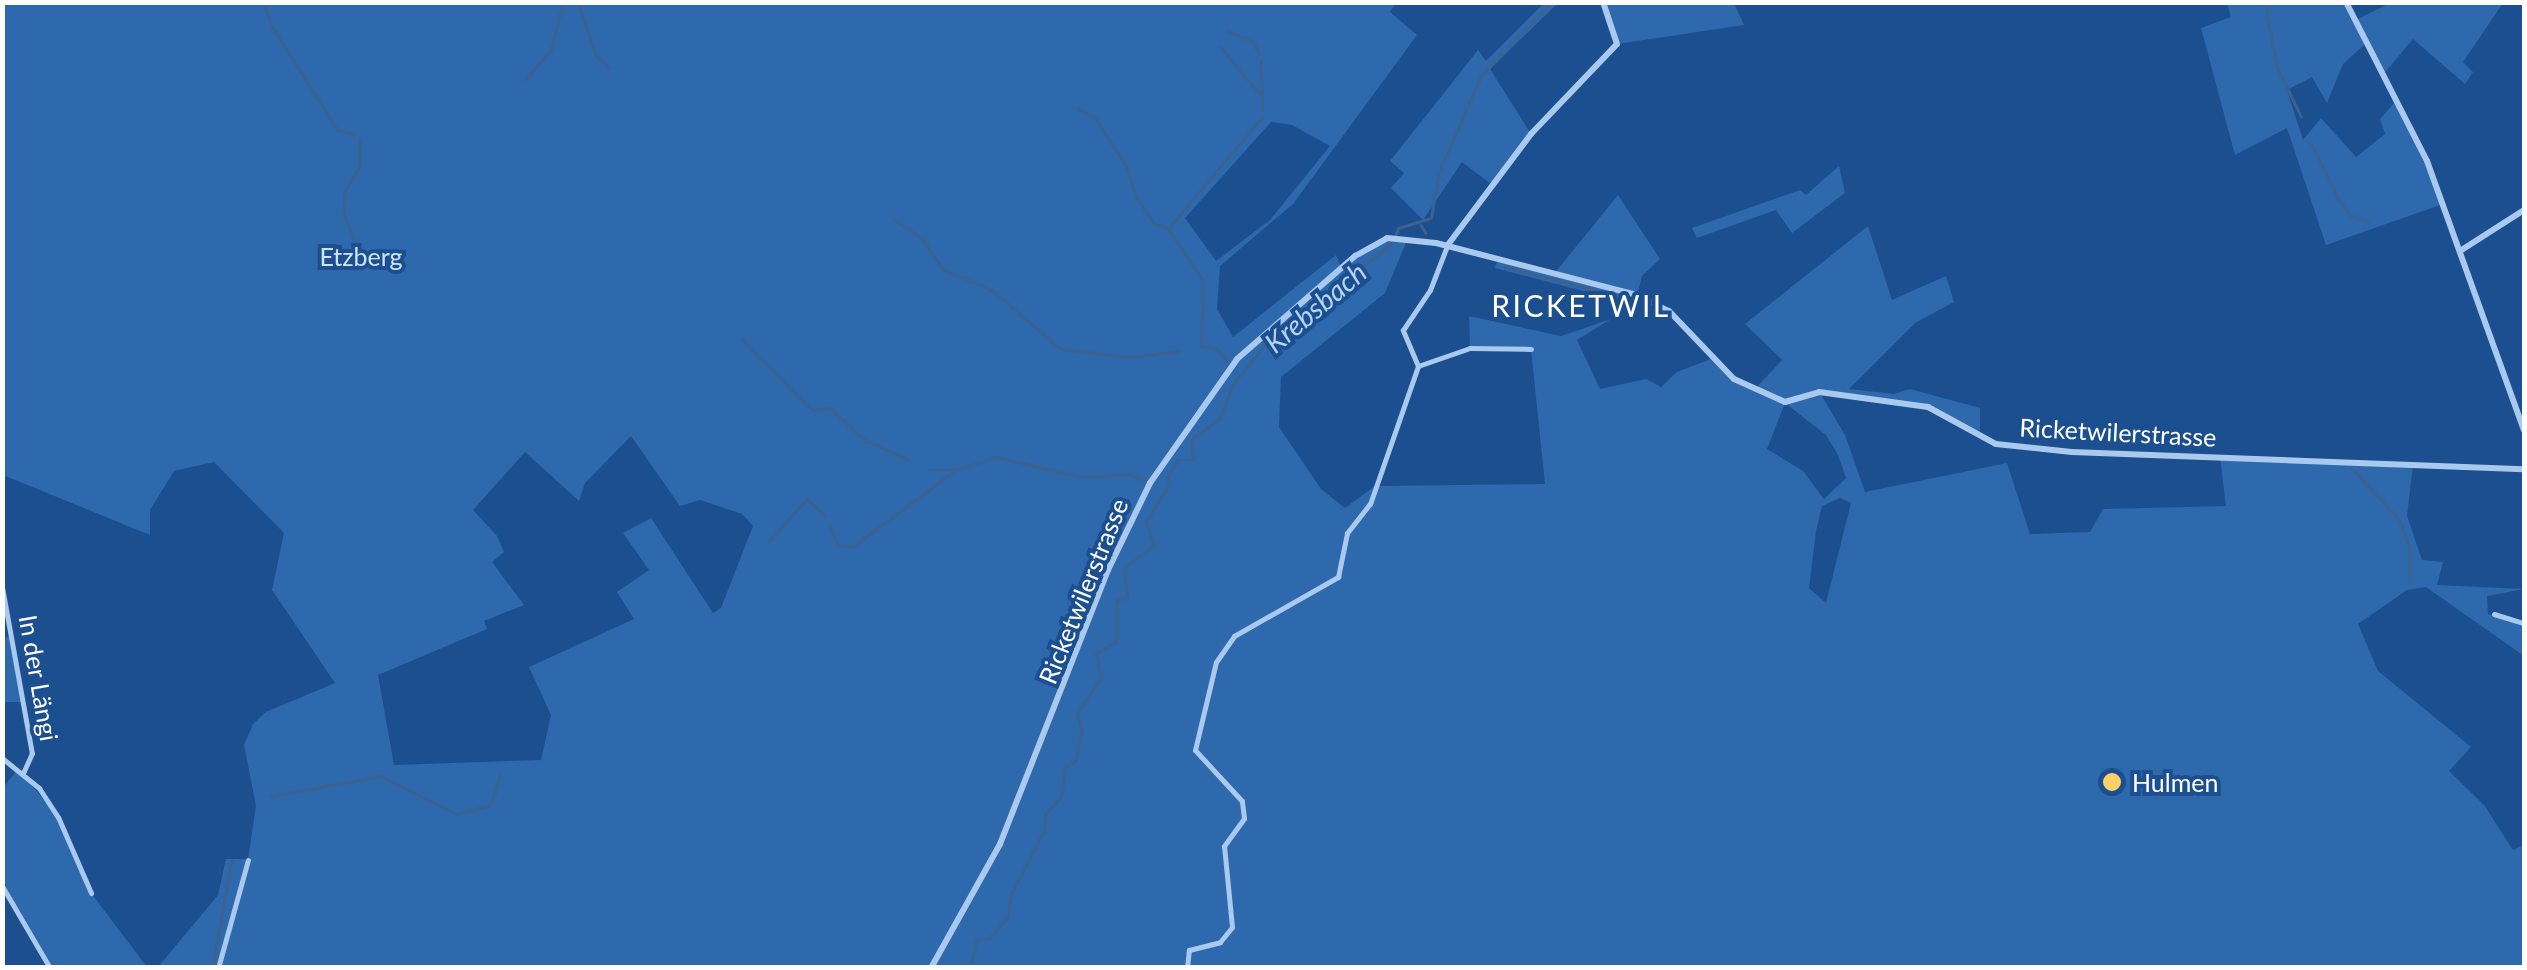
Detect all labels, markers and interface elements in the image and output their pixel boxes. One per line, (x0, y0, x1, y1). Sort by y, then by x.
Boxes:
park label: Etzberg (319, 241, 403, 271)
water label: Krebsbach (1257, 255, 1373, 359)
district label: RICKETWIL (1491, 287, 1671, 323)
street label: Ricketwilerstrasse (2019, 412, 2217, 452)
street label: Ricketwilerstrasse (1032, 494, 1134, 688)
street label: In der Längi (13, 612, 65, 744)
place label: Hulmen (2132, 767, 2218, 797)
marker: Hulmen (2101, 771, 2123, 793)

